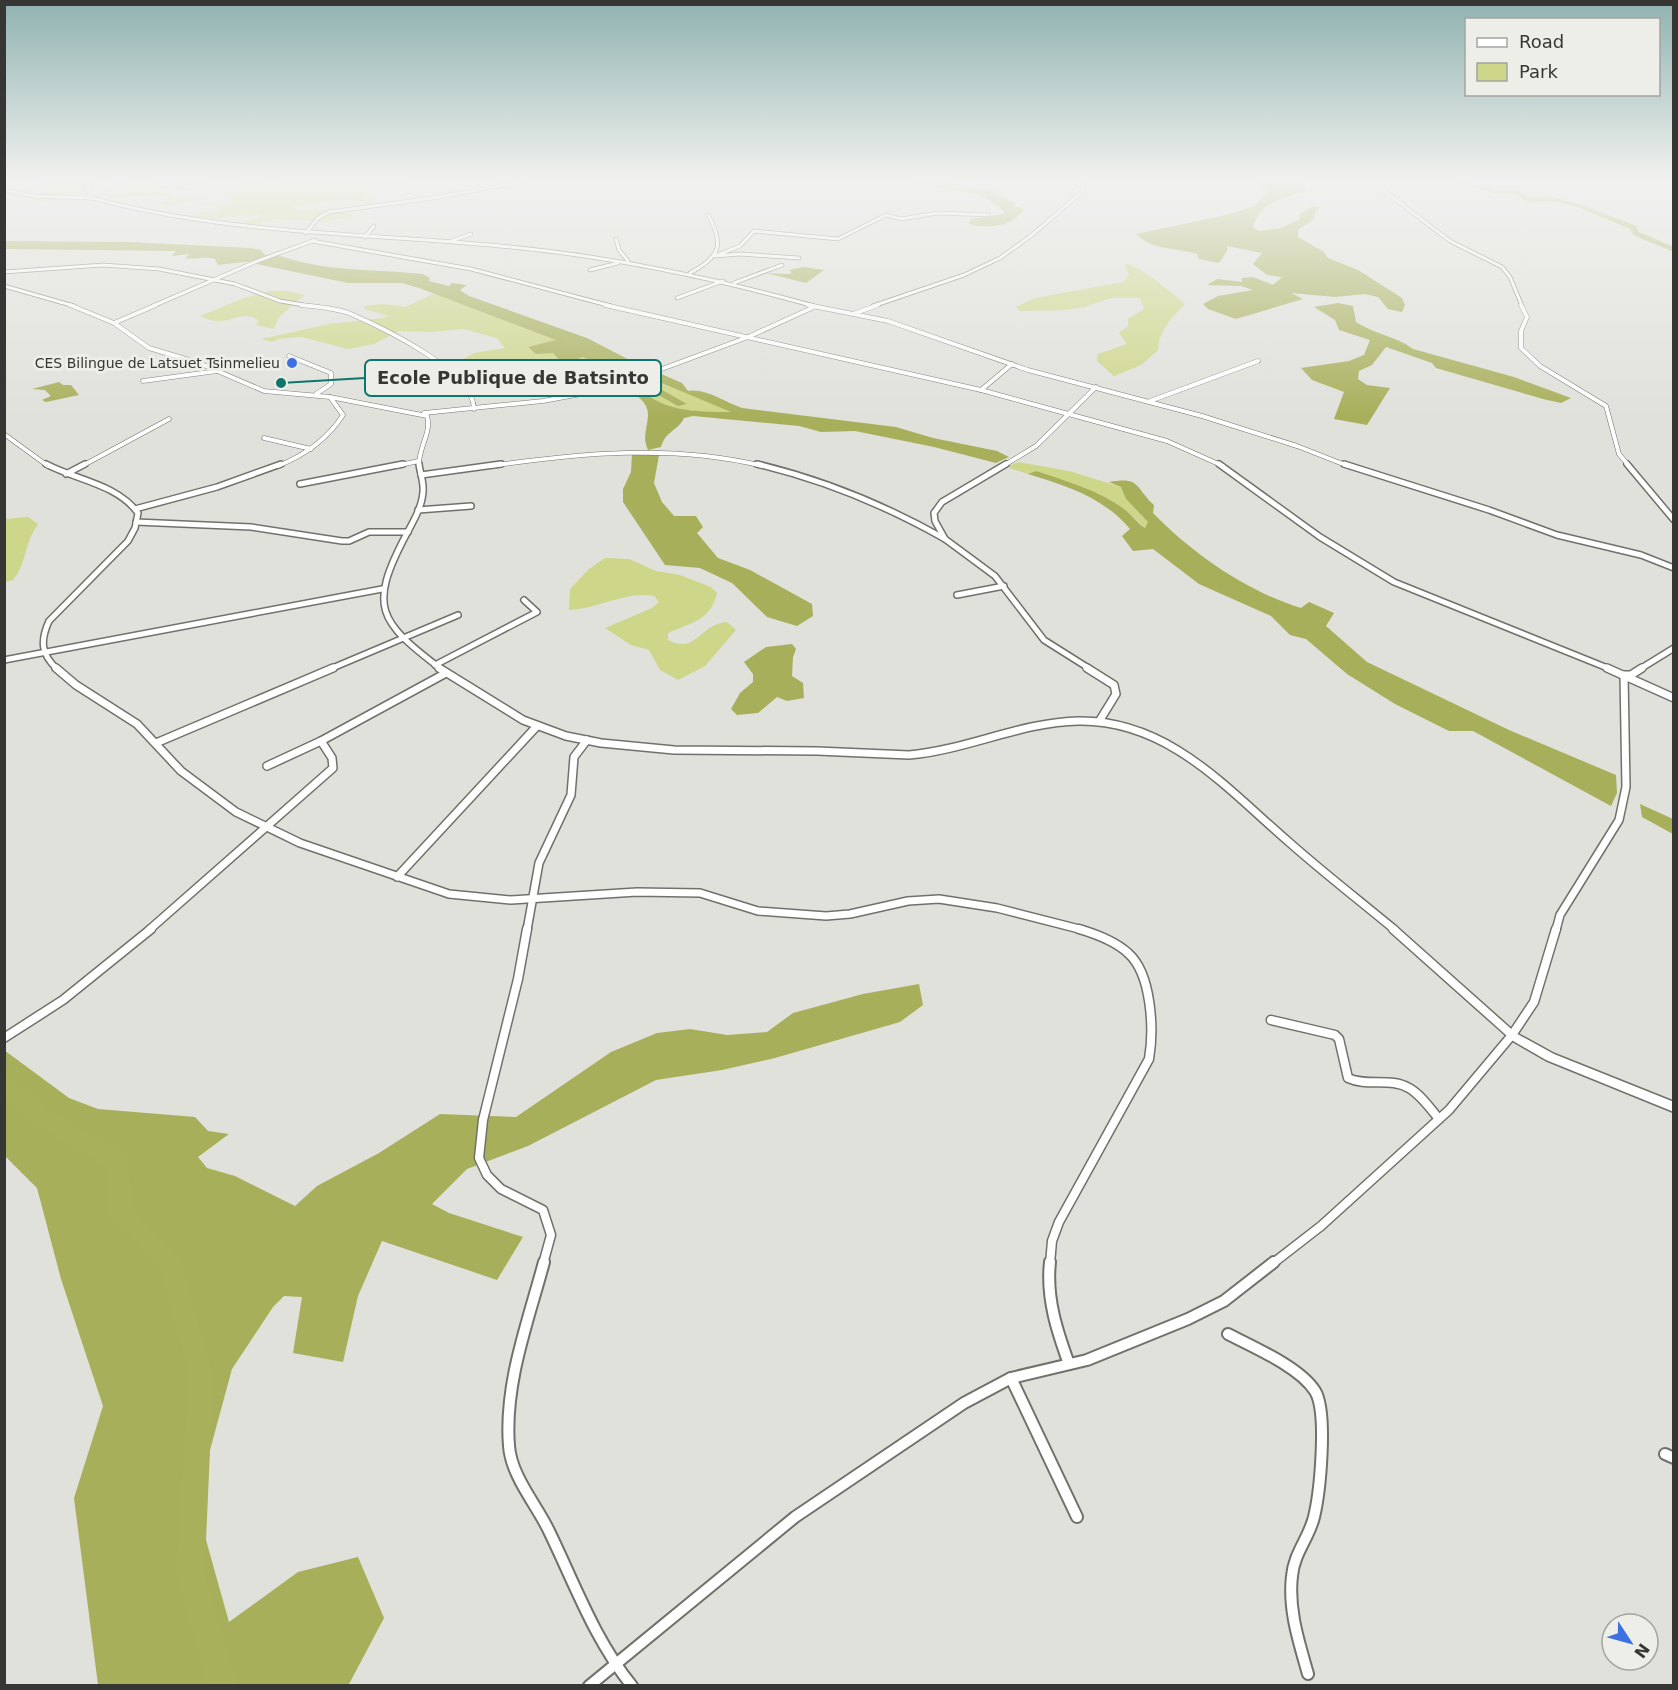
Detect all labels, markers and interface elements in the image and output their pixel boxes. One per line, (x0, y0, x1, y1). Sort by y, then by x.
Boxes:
legend (1465, 18, 1660, 96)
text: Road (1519, 31, 1564, 52)
text: Park (1519, 61, 1558, 82)
place label: CES Bilingue de Latsuet Tsinmelieu (35, 355, 280, 371)
marker: CES Bilingue de Latsuet Tsinmelieu (285, 356, 299, 370)
callout: Ecole Publique de Batsinto (365, 360, 661, 396)
text: Ecole Publique de Batsinto (377, 367, 649, 388)
north arrow (1600, 1612, 1660, 1672)
text: N (1630, 1640, 1653, 1662)

